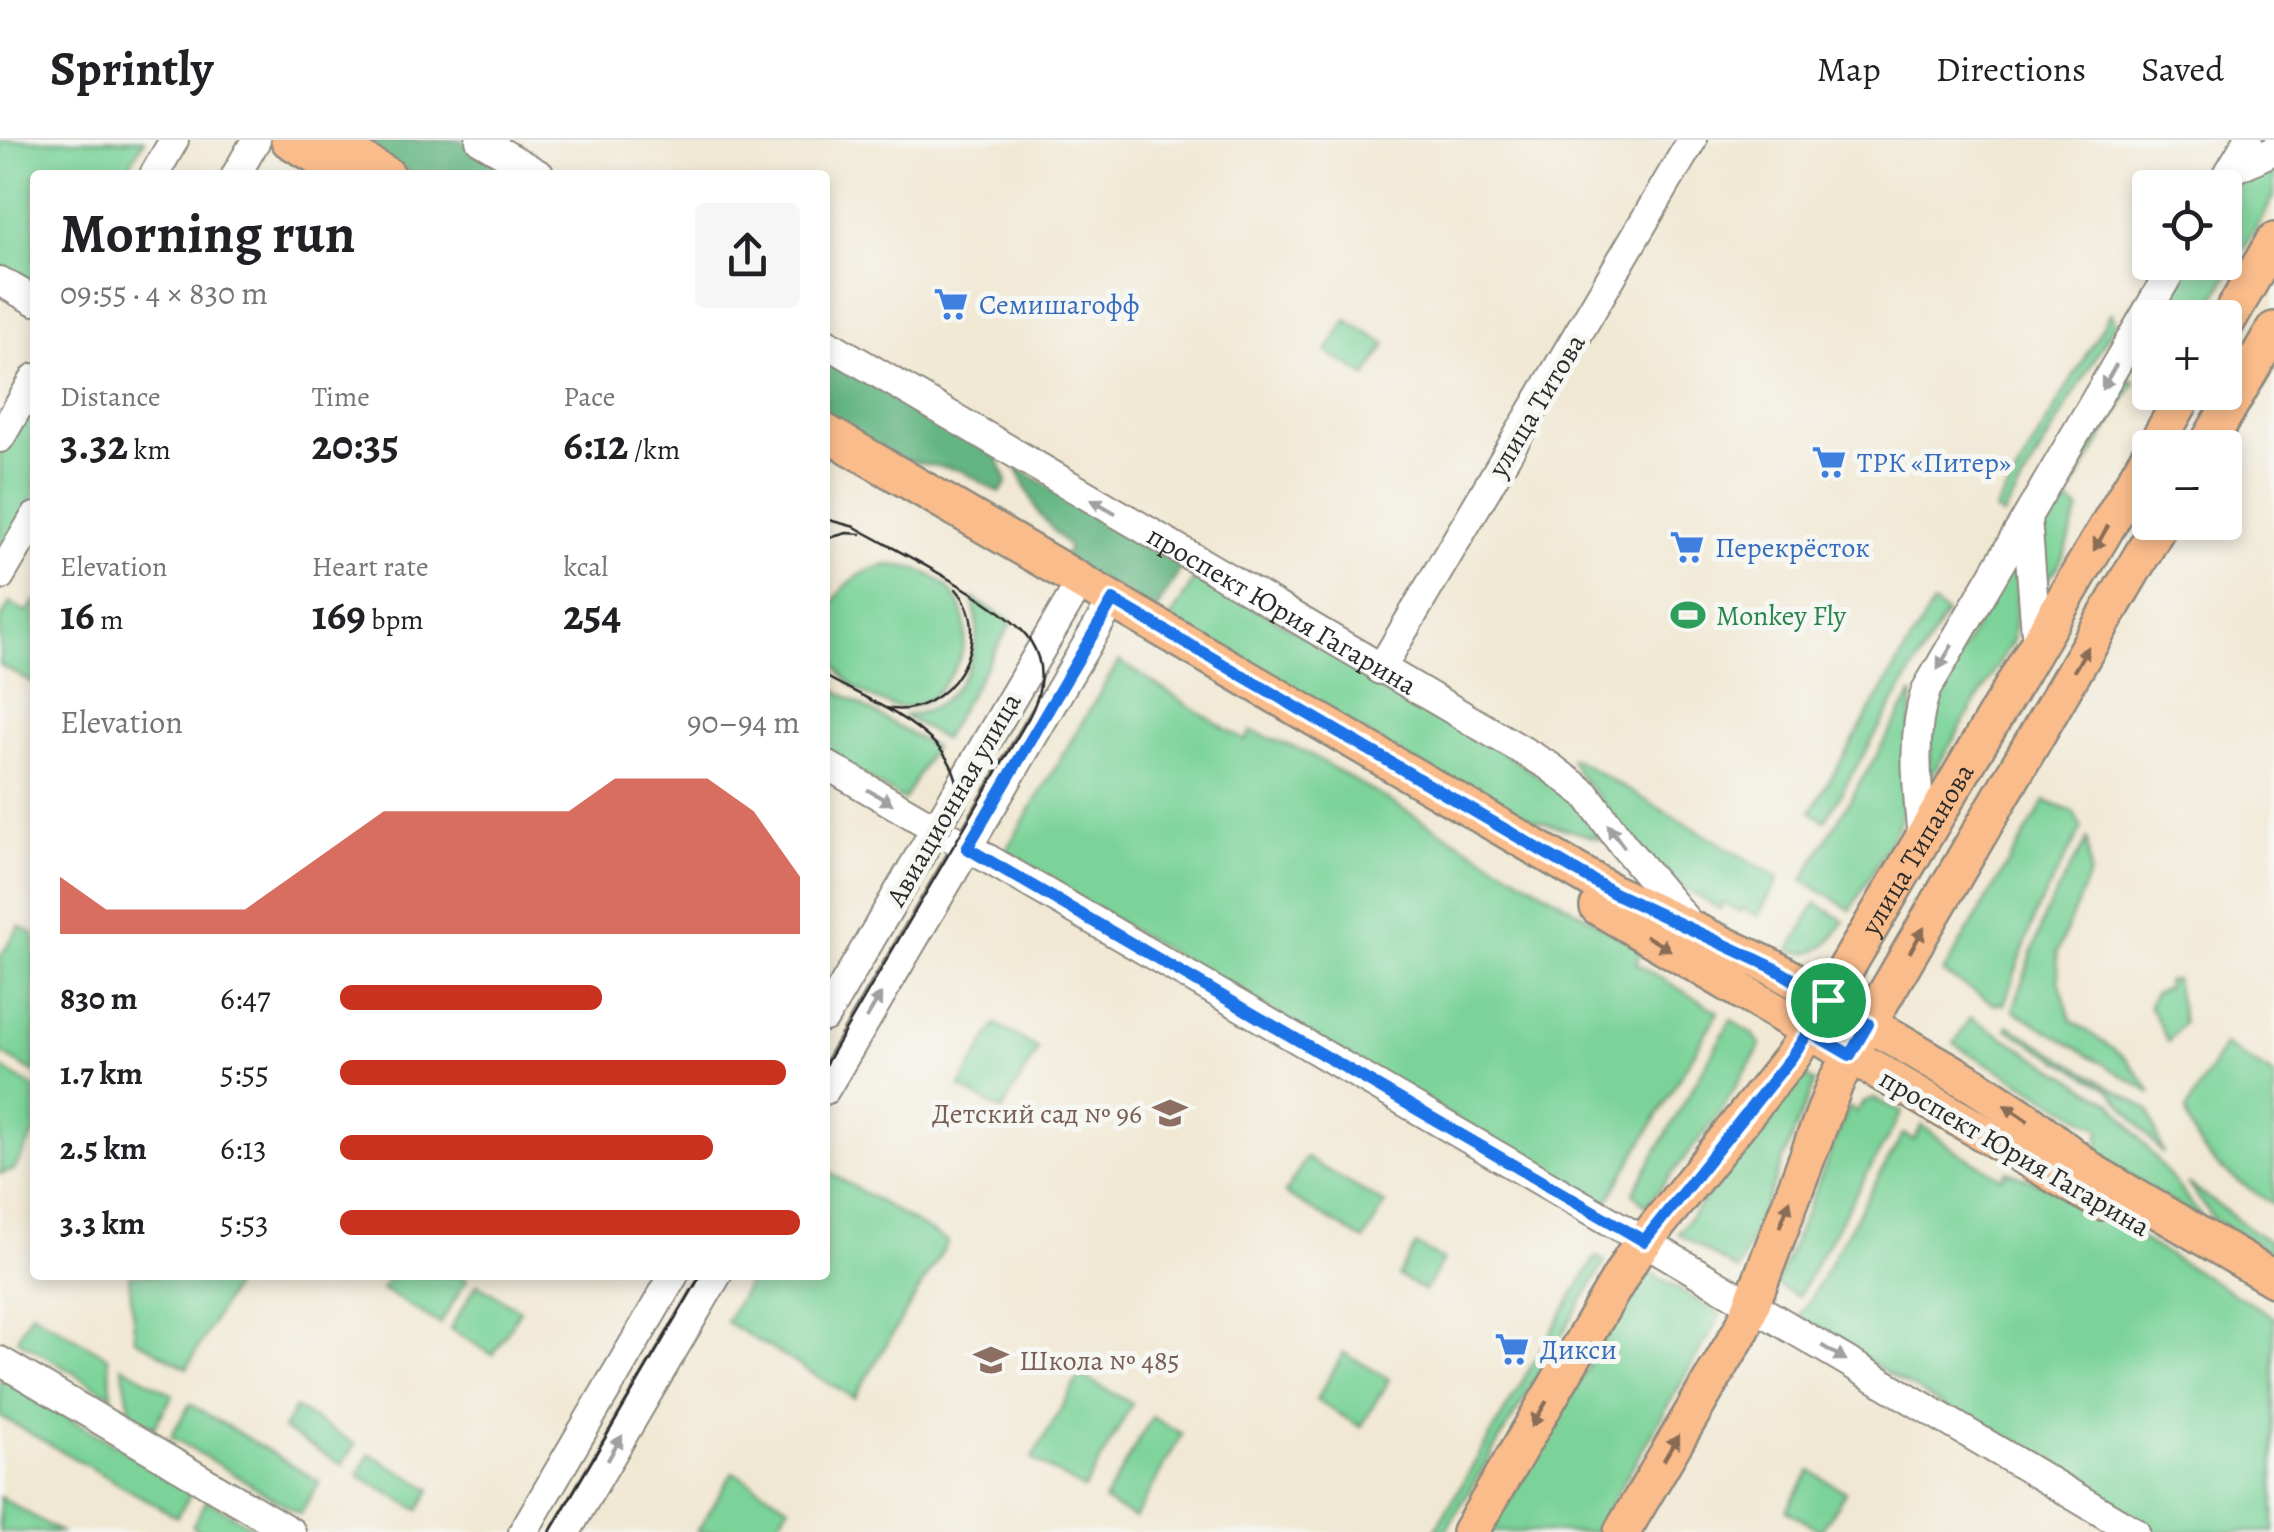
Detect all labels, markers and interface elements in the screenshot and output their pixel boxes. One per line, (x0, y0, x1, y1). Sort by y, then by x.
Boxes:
text: Sprintly (50, 36, 213, 102)
text: Map (1817, 45, 1881, 93)
text: Directions (1936, 45, 2086, 93)
text: Saved (2141, 45, 2224, 93)
map controls (2132, 170, 2242, 540)
button: locate (2132, 170, 2242, 280)
text: Morning run (60, 196, 355, 271)
button: share (695, 203, 800, 308)
text: 09:55 · 4 × 830 m (60, 271, 268, 315)
supermarket icon: Семишагофф (932, 285, 970, 323)
place label: Семишагофф (979, 286, 1140, 324)
button: + (2132, 300, 2242, 410)
street label: улица Титова (1479, 327, 1595, 485)
one-way arrow (2101, 363, 2119, 391)
text: Distance (60, 378, 160, 416)
text: Time (312, 378, 370, 416)
text: Pace (563, 378, 615, 416)
text: 3.32 (60, 416, 128, 473)
text: 20:35 (312, 416, 399, 473)
text: 6:12 (563, 416, 628, 473)
button: − (2132, 430, 2242, 540)
text: km (128, 431, 171, 469)
text: /km (628, 431, 680, 469)
supermarket icon: ТРК «Питер» (1810, 443, 1848, 481)
place label: ТРК «Питер» (1857, 444, 2011, 482)
one-way arrow (1089, 498, 1117, 515)
street label: проспект Юрия Гагарина (1140, 517, 1424, 705)
one-way arrow (2092, 523, 2109, 552)
supermarket icon: Перекрёсток (1668, 528, 1706, 566)
place label: Перекрёсток (1715, 529, 1870, 567)
text: Elevation (60, 548, 167, 586)
text: Heart rate (312, 548, 429, 586)
text: kcal (563, 548, 608, 586)
text: 16 (60, 586, 95, 643)
text: 169 (312, 586, 366, 643)
text: 254 (563, 586, 621, 643)
sports icon: Monkey Fly (1669, 596, 1707, 634)
place label: Monkey Fly (1716, 597, 1847, 635)
text: m (95, 601, 124, 639)
text: bpm (366, 601, 424, 639)
one-way arrow (1937, 643, 1954, 671)
one-way arrow (2072, 645, 2090, 673)
street label: Авиационная улица (877, 686, 1031, 914)
text: Elevation (60, 700, 183, 744)
text: 90–94 m (687, 700, 800, 744)
street label: улица Типанова (1851, 756, 1983, 943)
one-way arrow (866, 788, 894, 805)
one-way arrow (1607, 823, 1627, 849)
one-way arrow (1908, 926, 1926, 954)
one-way arrow (1644, 934, 1672, 951)
pin (1786, 958, 1871, 1043)
icon: arrive (1801, 973, 1856, 1028)
text: 830 m (60, 976, 138, 1020)
text: 6:47 (220, 976, 270, 1020)
one-way arrow (865, 992, 882, 1020)
text: 1.7 km (60, 1051, 143, 1095)
text: 5:55 (220, 1051, 269, 1095)
street label: проспект Юрия Гагарина (1872, 1060, 2157, 1246)
school or university icon: Детский сад № 96 (1151, 1094, 1189, 1132)
place label: Детский сад № 96 (932, 1095, 1142, 1133)
one-way arrow (2003, 1105, 2030, 1123)
text: 2.5 km (60, 1126, 147, 1170)
text: 6:13 (220, 1126, 267, 1170)
one-way arrow (1778, 1198, 1794, 1228)
text: 3.3 km (60, 1201, 145, 1245)
text: 5:53 (220, 1201, 268, 1245)
supermarket icon: Дикси (1493, 1330, 1531, 1368)
place label: Дикси (1540, 1331, 1617, 1369)
school or university icon: Школа № 485 (972, 1341, 1010, 1379)
place label: Школа № 485 (1019, 1342, 1180, 1380)
one-way arrow (1820, 1344, 1848, 1361)
one-way arrow (1531, 1400, 1549, 1428)
one-way arrow (606, 1434, 624, 1462)
one-way arrow (1662, 1434, 1680, 1462)

